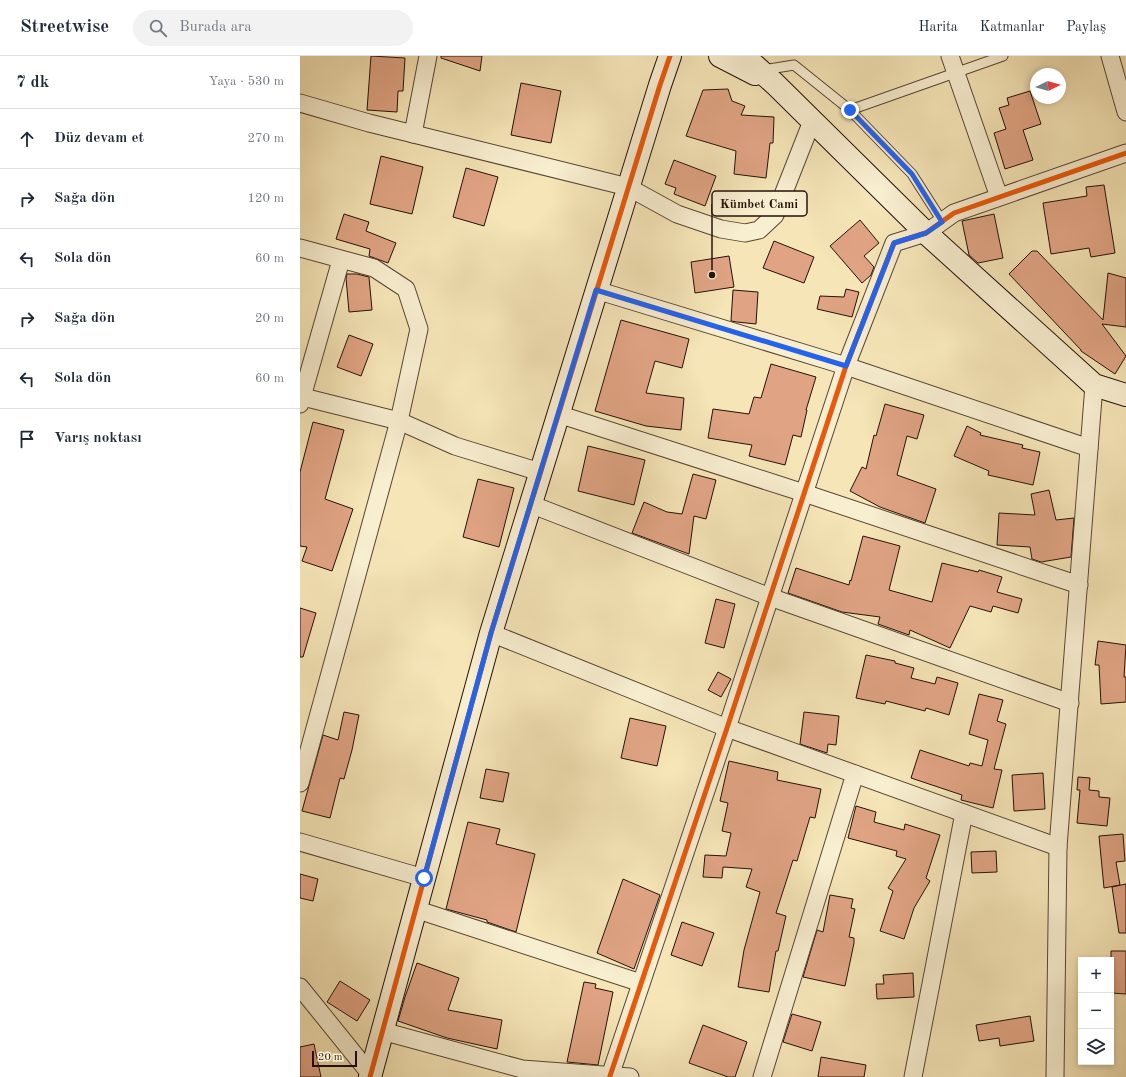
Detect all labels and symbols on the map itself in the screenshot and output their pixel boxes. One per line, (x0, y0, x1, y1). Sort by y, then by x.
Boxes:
north arrow (1030, 68, 1066, 104)
route end (841, 101, 859, 119)
callout: Kümbet Cami (712, 191, 807, 216)
text: Kümbet Cami (720, 198, 798, 211)
route start (415, 869, 433, 887)
scale bar (312, 1049, 357, 1068)

